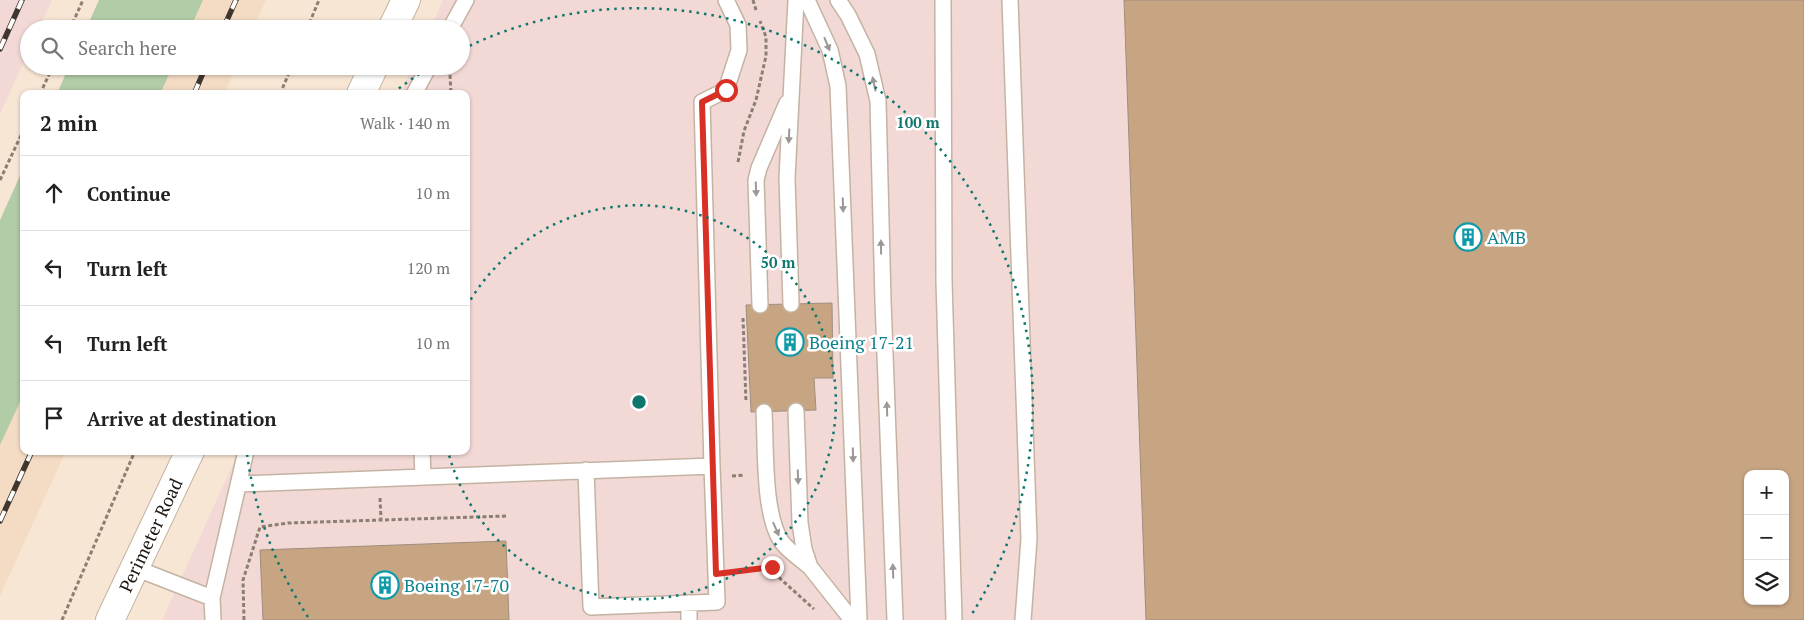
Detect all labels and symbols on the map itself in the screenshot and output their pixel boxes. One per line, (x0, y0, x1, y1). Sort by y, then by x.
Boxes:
one-way arrow (824, 37, 832, 51)
one-way arrow (870, 77, 878, 92)
route start (715, 79, 738, 102)
text: 100 m (896, 112, 940, 132)
one-way arrow (785, 128, 793, 144)
one-way arrow (753, 181, 761, 197)
one-way arrow (839, 198, 847, 214)
building icon: AMB (1453, 222, 1483, 252)
place label: AMB (1487, 225, 1526, 249)
one-way arrow (877, 238, 885, 254)
text: 50 m (761, 252, 796, 272)
building icon: Boeing 17-21 (775, 327, 805, 357)
place label: Boeing 17-21 (809, 330, 914, 354)
centre of rings (630, 393, 648, 411)
one-way arrow (883, 401, 891, 417)
one-way arrow (849, 447, 857, 463)
one-way arrow (794, 469, 802, 485)
street label: Perimeter Road (113, 474, 187, 596)
one-way arrow (771, 522, 780, 537)
route end (761, 556, 784, 579)
one-way arrow (889, 563, 897, 579)
building icon: Boeing 17-70 (370, 570, 400, 600)
place label: Boeing 17-70 (404, 573, 509, 597)

